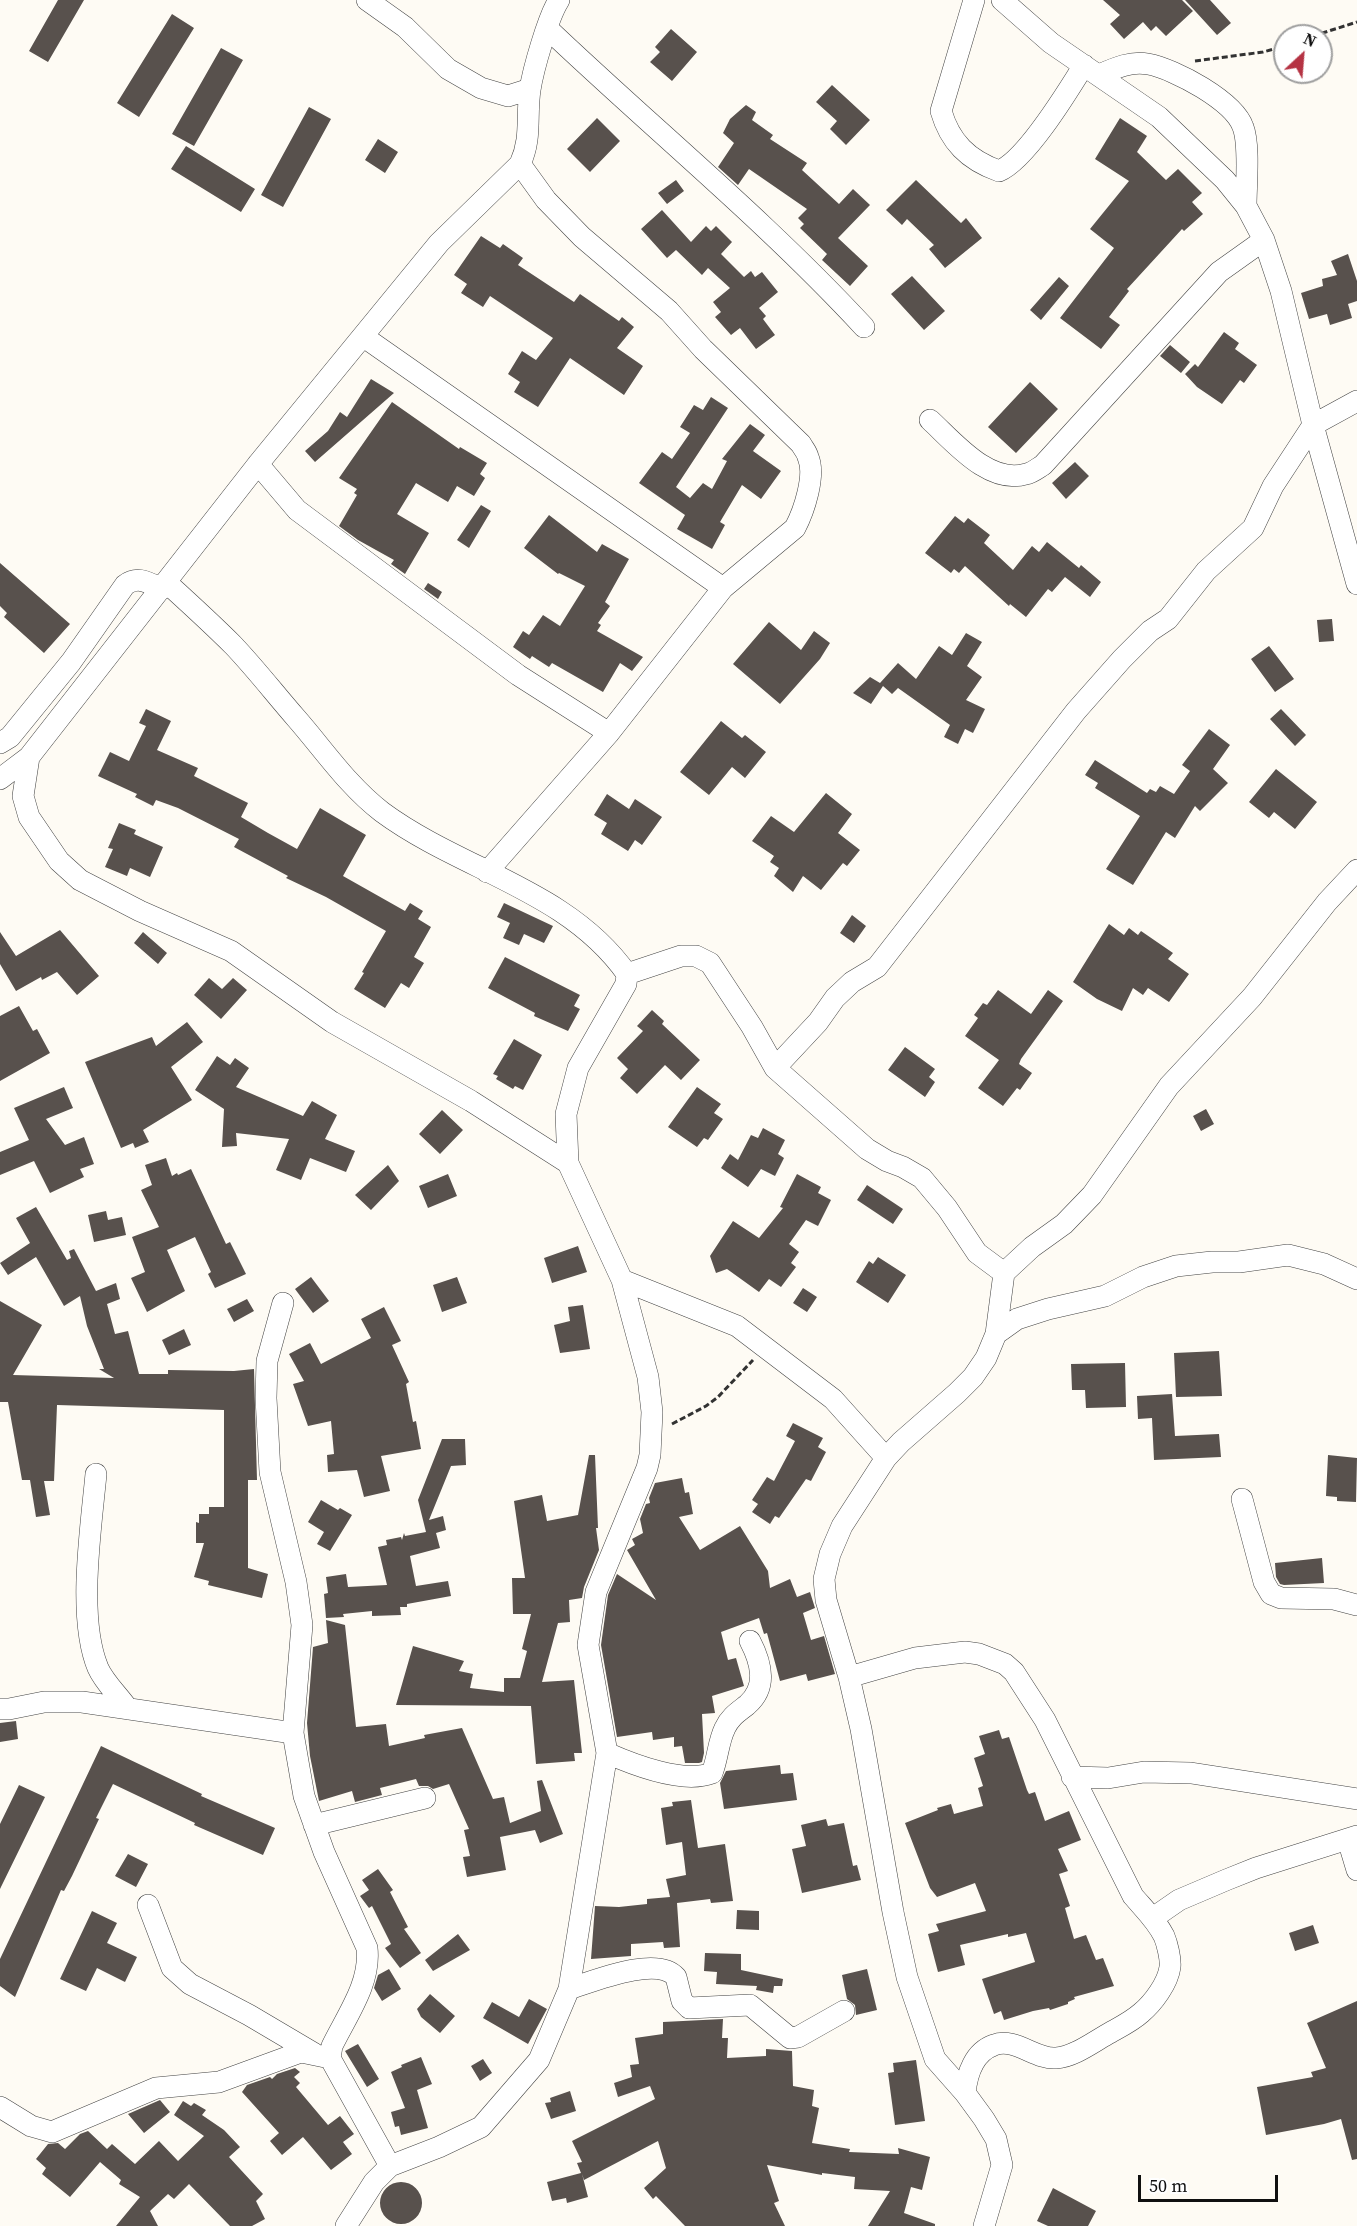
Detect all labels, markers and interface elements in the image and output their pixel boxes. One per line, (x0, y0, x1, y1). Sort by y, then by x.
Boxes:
north arrow (1273, 24, 1333, 84)
text: N (1300, 27, 1320, 52)
scale bar (1141, 2163, 1280, 2201)
text: 50 m (1149, 2173, 1187, 2198)

